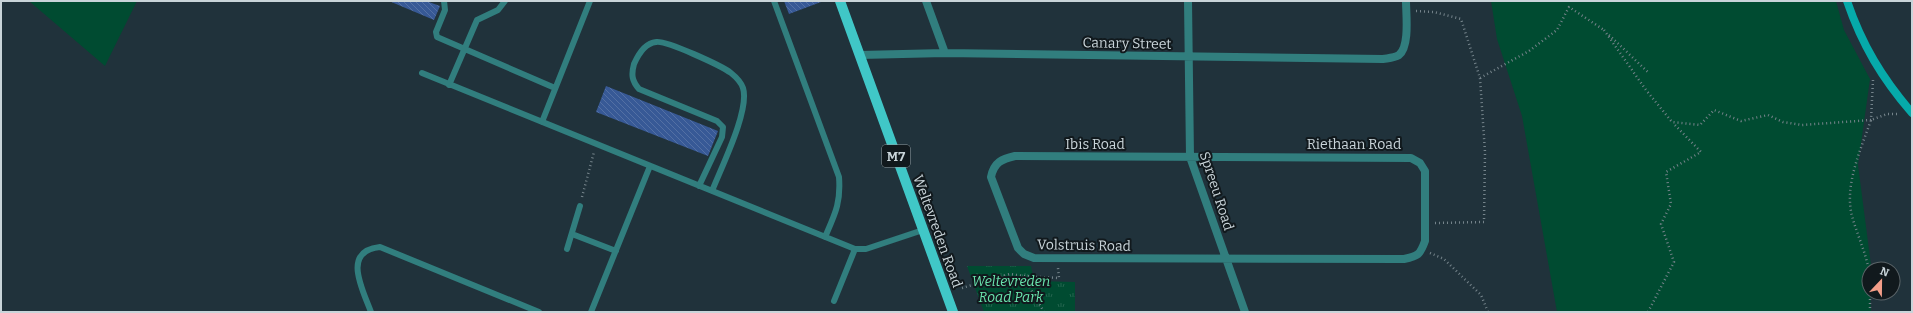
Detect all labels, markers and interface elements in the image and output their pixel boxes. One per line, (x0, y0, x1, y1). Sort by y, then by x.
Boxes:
street label: Canary Street (1082, 34, 1172, 53)
street label: Ibis Road (1065, 136, 1125, 153)
street label: Riethaan Road (1307, 136, 1401, 153)
road number: M7 (882, 145, 910, 167)
street label: Spreeu Road (1196, 150, 1237, 233)
street label: Weltevreden Road (909, 173, 966, 290)
street label: Volstruis Road (1037, 236, 1131, 255)
north arrow (1861, 261, 1901, 301)
text: N (1878, 265, 1891, 280)
park label: Weltevreden Road Park (972, 273, 1050, 306)

